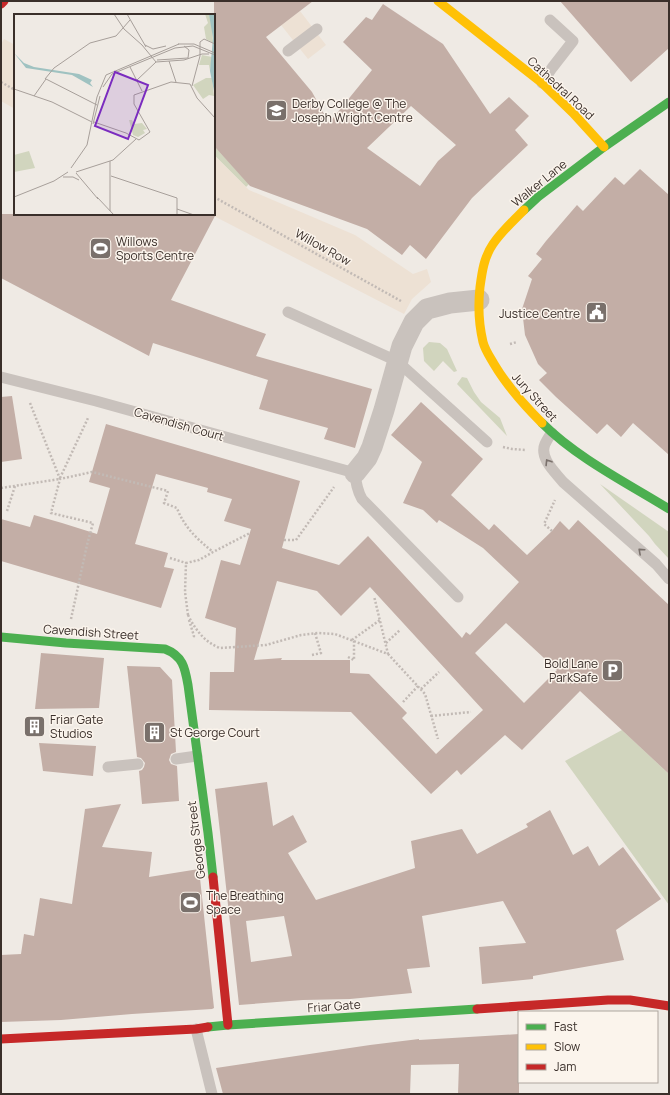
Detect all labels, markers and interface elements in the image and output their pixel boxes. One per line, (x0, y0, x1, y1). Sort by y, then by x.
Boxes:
inset map (14, 14, 215, 215)
street label: Cathedral Road (524, 53, 598, 123)
place label: Derby College @ The Joseph Wright Centre (292, 95, 413, 126)
school or university icon: Derby College @ The Joseph Wright Centre (264, 97, 290, 123)
street label: Walker Lane (508, 155, 570, 211)
street label: Willow Row (292, 225, 354, 269)
place label: Willows Sports Centre (116, 233, 194, 264)
sports icon: Willows Sports Centre (87, 235, 113, 261)
public building icon: Justice Centre (583, 300, 609, 326)
place label: Justice Centre (499, 305, 580, 322)
street label: Jury Street (508, 369, 562, 425)
street label: Cavendish Court (132, 403, 226, 445)
one-way arrow (545, 459, 553, 466)
one-way arrow (639, 549, 646, 556)
street label: Cavendish Street (43, 620, 140, 644)
place label: Bold Lane ParkSafe (544, 655, 598, 686)
parking icon: Bold Lane ParkSafe (600, 657, 626, 683)
place label: Friar Gate Studios (50, 711, 103, 742)
building icon: Friar Gate Studios (22, 713, 48, 739)
building icon: St George Court (142, 719, 168, 745)
place label: St George Court (170, 724, 260, 741)
street label: George Street (183, 800, 209, 880)
place label: The Breathing Space (206, 887, 284, 918)
sports icon: The Breathing Space (177, 889, 203, 915)
street label: Friar Gate (307, 996, 361, 1016)
legend (518, 1011, 658, 1083)
text: Fast (554, 1018, 578, 1035)
text: Slow (554, 1038, 580, 1055)
text: Jam (554, 1058, 576, 1075)

